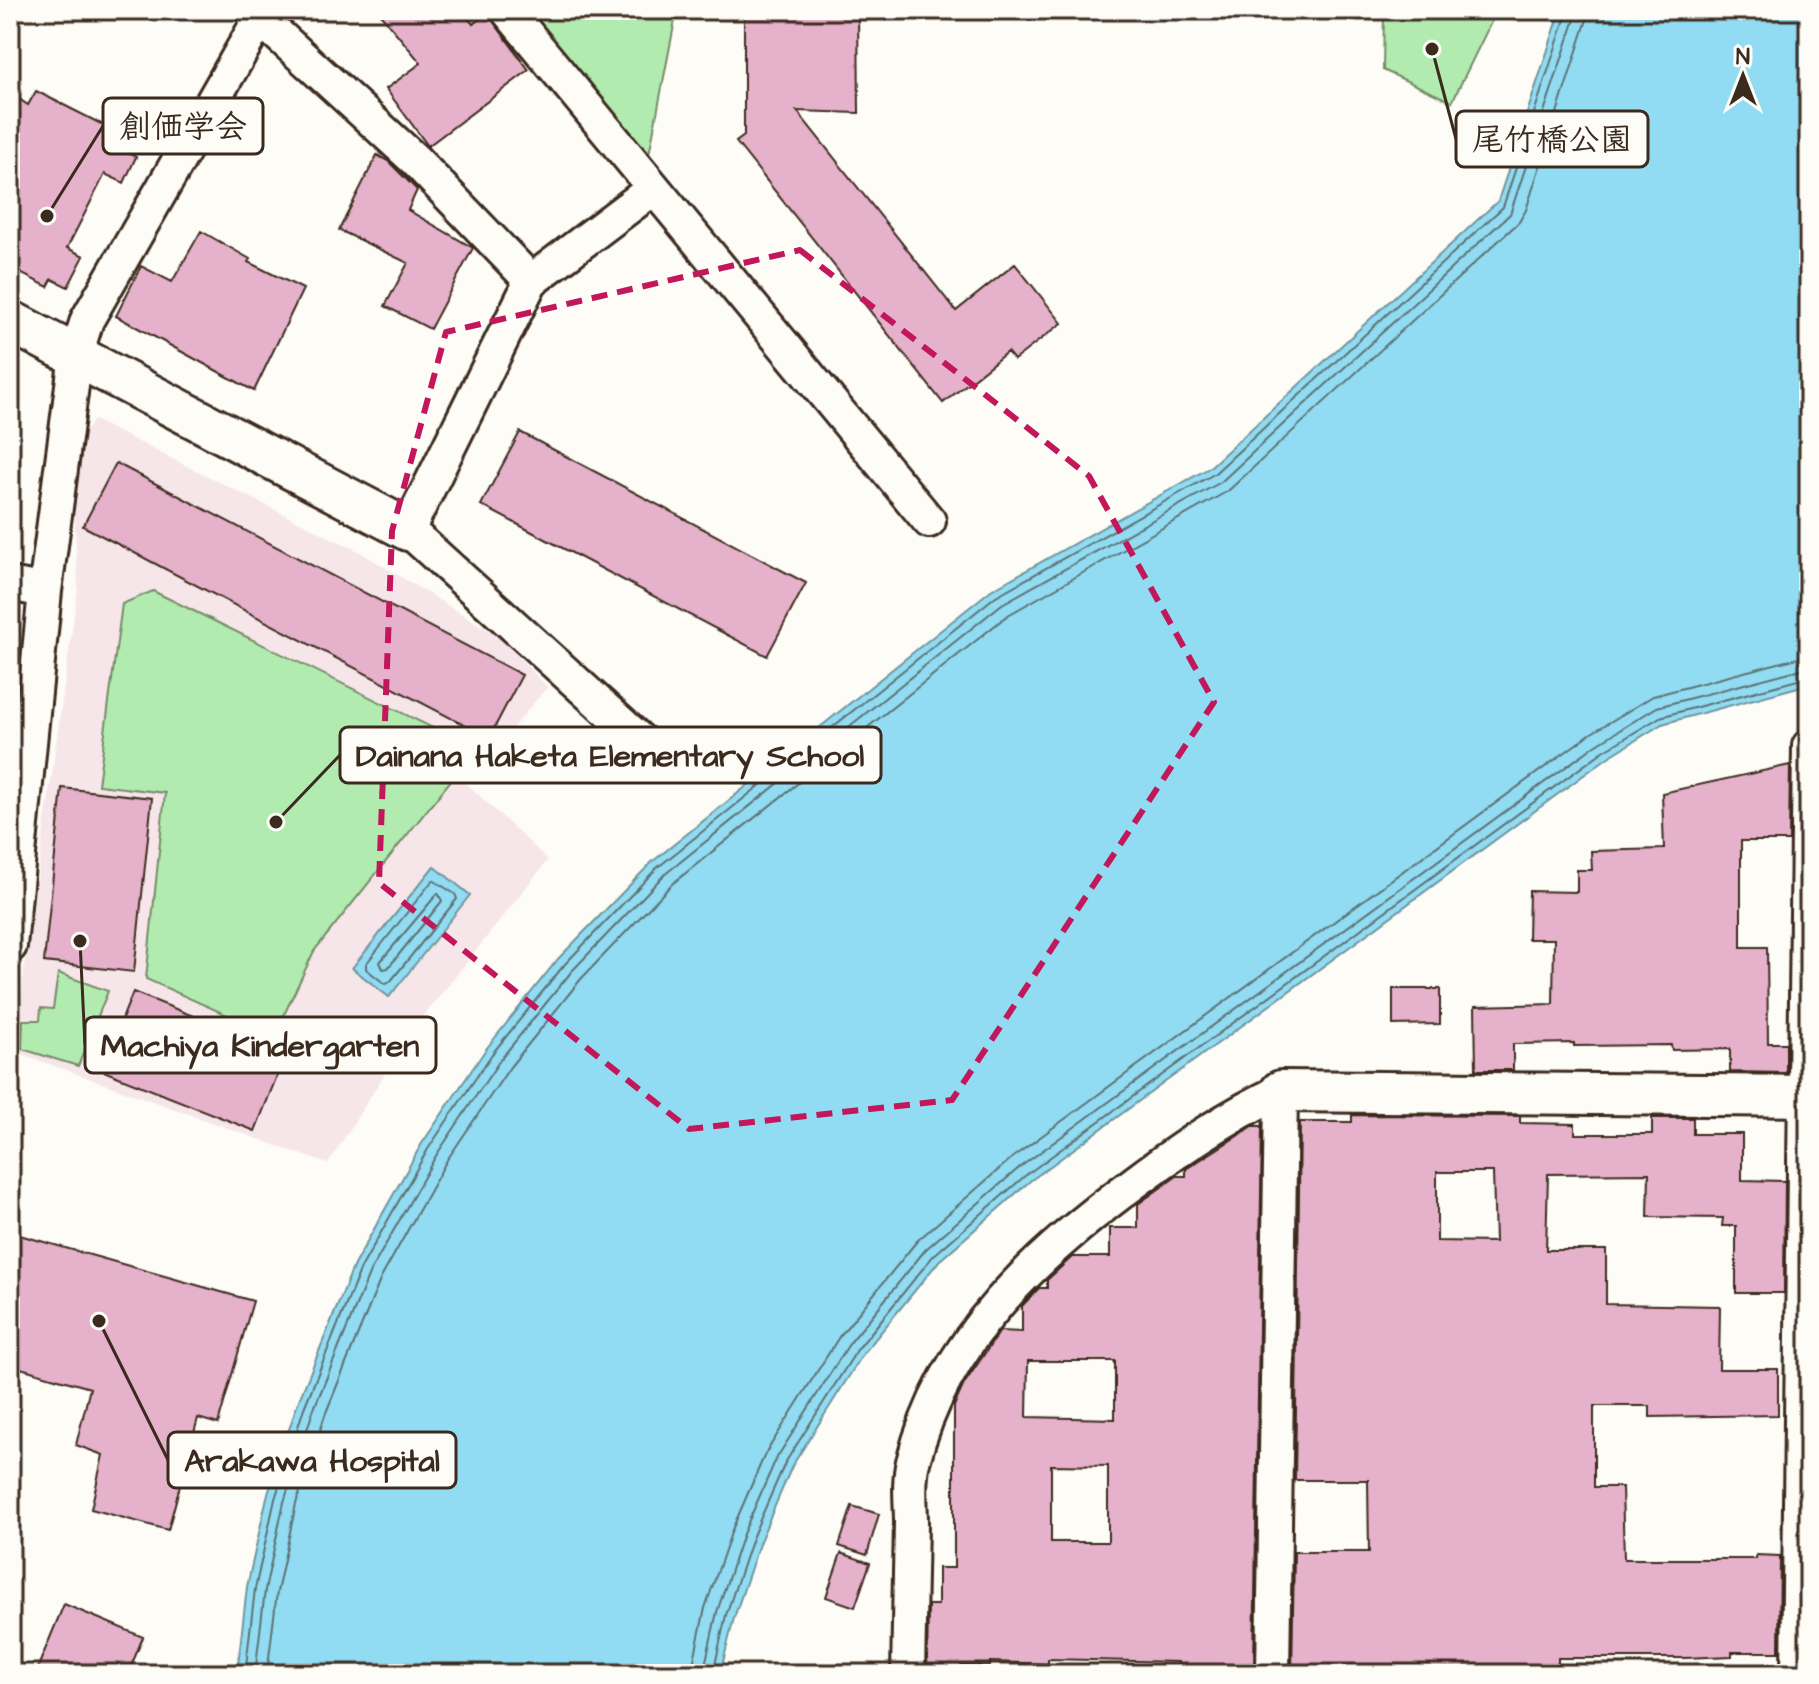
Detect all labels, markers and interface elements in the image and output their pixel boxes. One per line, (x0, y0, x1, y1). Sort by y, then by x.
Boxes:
north arrow (1703, 36, 1783, 116)
text: N (1736, 42, 1750, 73)
callout: 創価学会 (103, 98, 263, 154)
text: 創価学会 (119, 105, 247, 150)
callout: 尾竹橋公園 (1456, 111, 1648, 167)
text: 尾竹橋公園 (1472, 118, 1632, 163)
callout: Dainana Haketa Elementary School (340, 727, 881, 783)
text: Dainana Haketa Elementary School (356, 734, 864, 780)
callout: Machiya Kindergarten (85, 1017, 436, 1073)
text: Machiya Kindergarten (101, 1024, 419, 1070)
callout: Arakawa Hospital (168, 1432, 456, 1488)
text: Arakawa Hospital (184, 1439, 440, 1484)

